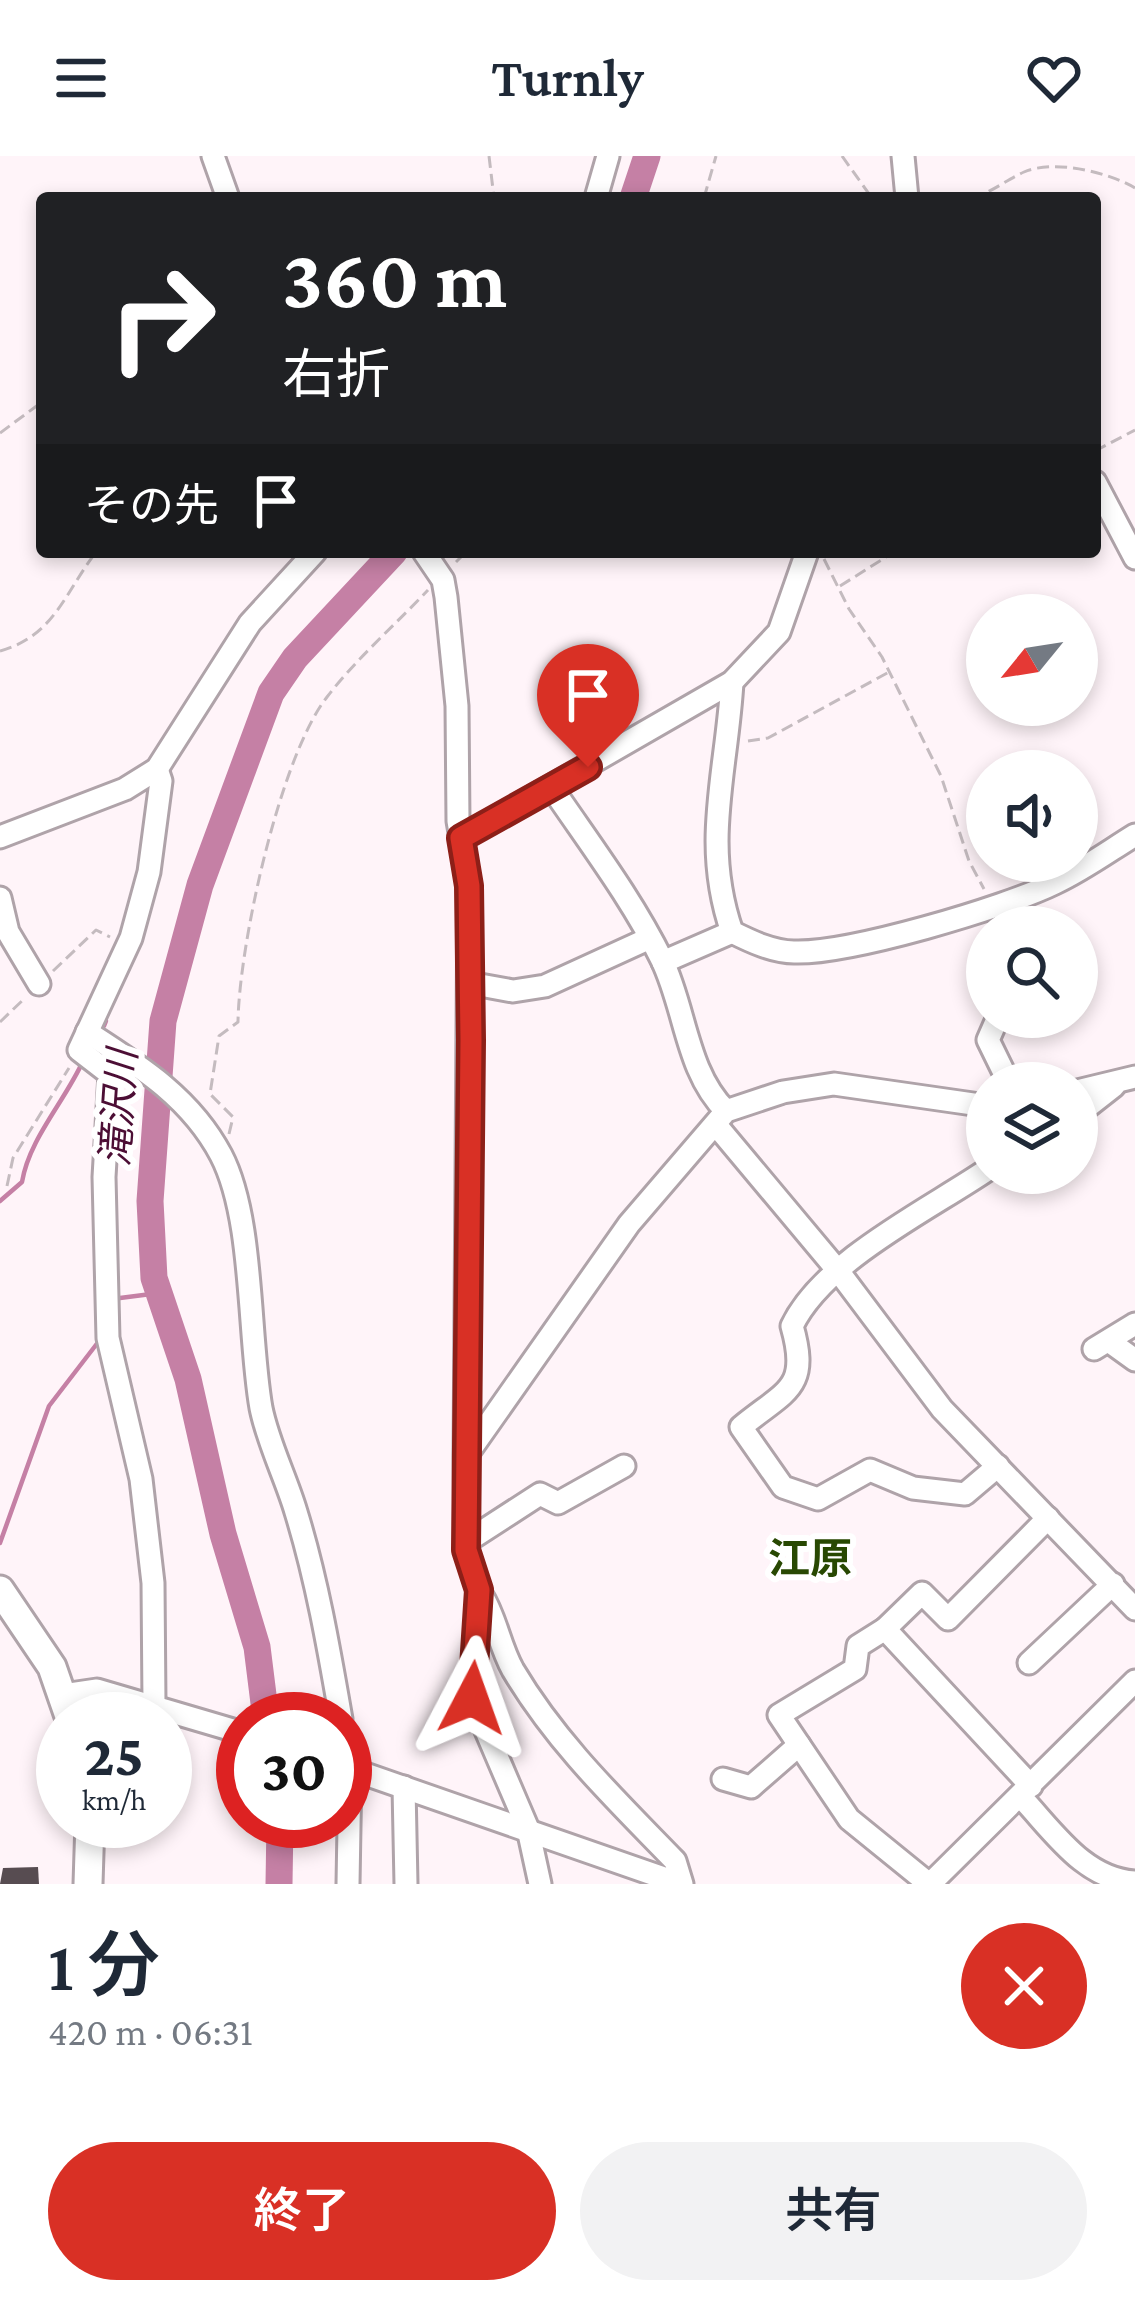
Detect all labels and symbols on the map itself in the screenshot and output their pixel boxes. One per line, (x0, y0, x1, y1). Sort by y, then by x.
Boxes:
north arrow (966, 594, 1098, 726)
pin (537, 644, 639, 767)
water label: 滝沢川 (93, 1044, 144, 1168)
district label: 江原 (768, 1535, 852, 1582)
position arrow (409, 1635, 535, 1761)
speed limit sign: 30 (216, 1692, 372, 1848)

